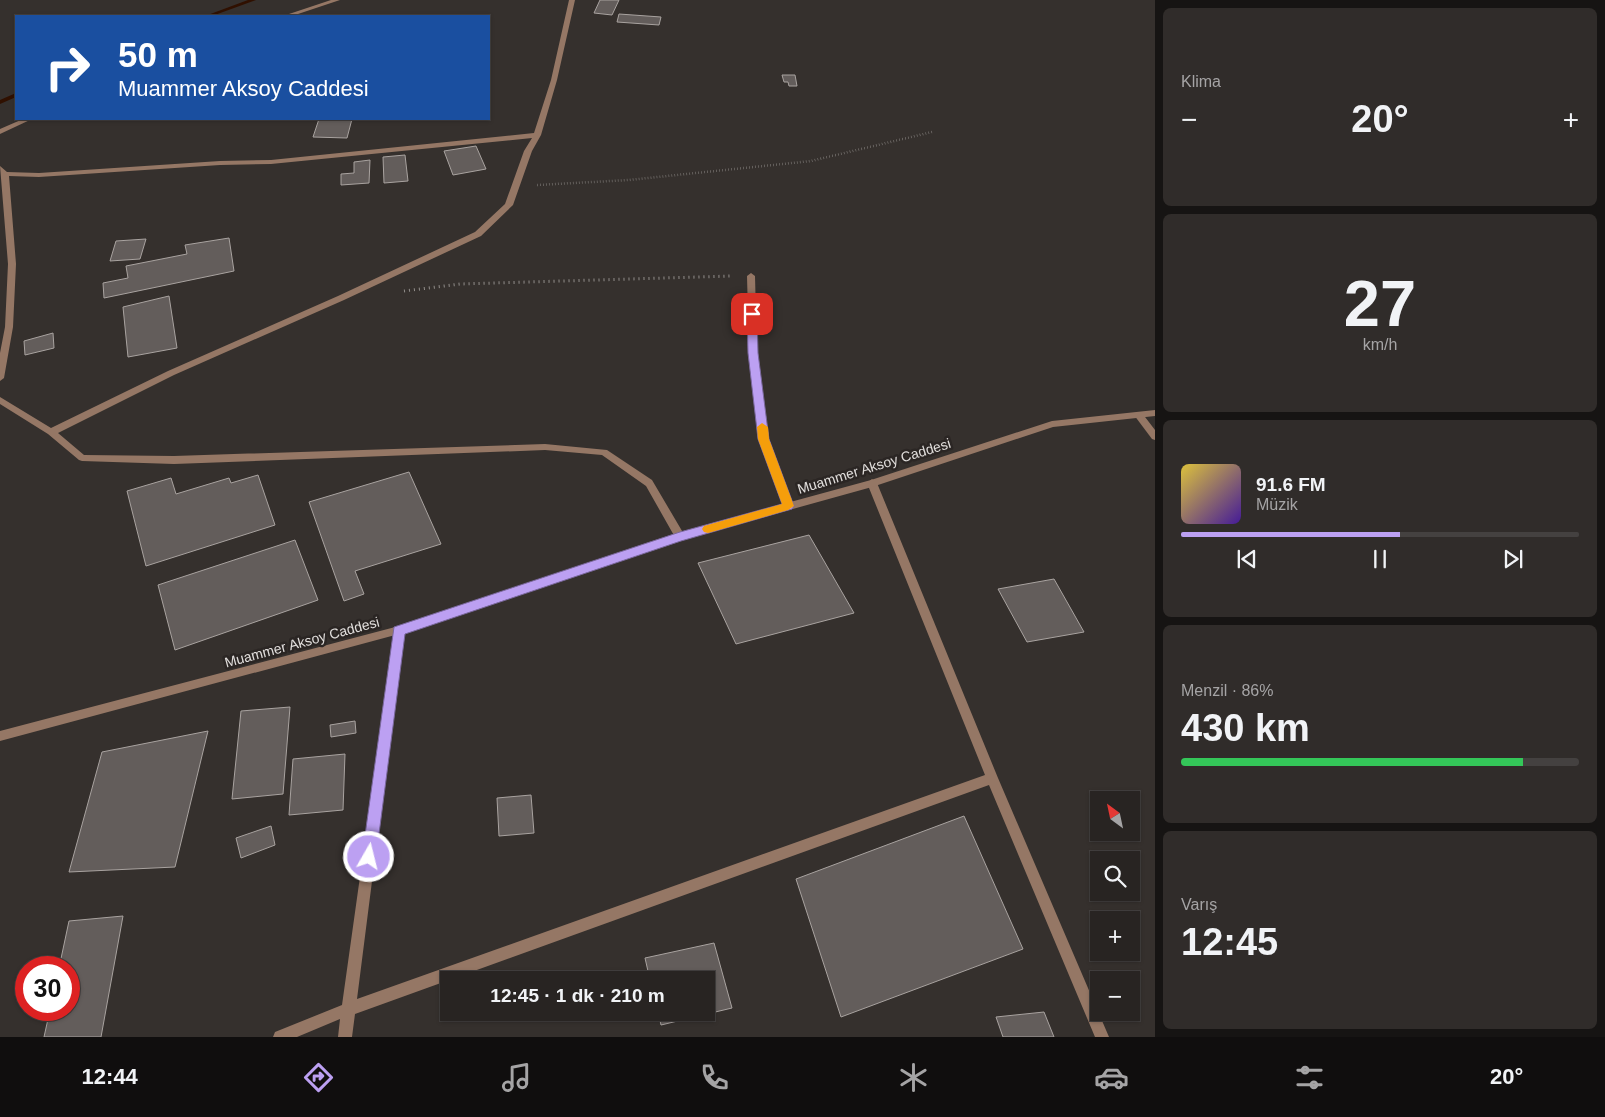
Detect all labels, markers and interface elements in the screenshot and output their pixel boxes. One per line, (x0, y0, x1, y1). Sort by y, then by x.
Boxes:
icon: right (35, 35, 100, 100)
text: 50 m (118, 35, 198, 74)
text: Klima (1181, 73, 1221, 90)
text: Muammer Aksoy Caddesi (118, 76, 369, 101)
text: 20° (1351, 98, 1409, 140)
text: − (1181, 104, 1197, 135)
text: + (1563, 104, 1579, 135)
text: 27 (1344, 267, 1416, 340)
pin (731, 293, 773, 335)
icon: arrive (738, 300, 766, 328)
text: km/h (1363, 336, 1397, 353)
street label: Muammer Aksoy Caddesi (795, 435, 953, 497)
text: 91.6 FM (1256, 474, 1326, 495)
text: Müzik (1256, 496, 1298, 513)
icon: previous (1233, 545, 1261, 573)
icon: pause (1366, 545, 1394, 573)
icon: next (1499, 545, 1527, 573)
street label: Muammer Aksoy Caddesi (223, 614, 381, 670)
text: Menzil · 86% (1181, 682, 1273, 699)
text: 430 km (1181, 707, 1310, 749)
north arrow (1090, 791, 1140, 841)
map controls (1090, 791, 1140, 1021)
position arrow (342, 830, 394, 882)
button: search (1090, 851, 1140, 901)
text: Varış (1181, 896, 1217, 913)
button: + (1090, 911, 1140, 961)
text: 12:45 (1181, 921, 1278, 963)
speed limit sign: 30 (15, 956, 80, 1021)
button: − (1090, 971, 1140, 1021)
text: 12:45 · 1 dk · 210 m (490, 985, 665, 1006)
icon: directions (301, 1060, 336, 1095)
icon: music (499, 1060, 534, 1095)
icon: phone (697, 1060, 732, 1095)
icon: climate (896, 1060, 931, 1095)
icon: car (1094, 1060, 1129, 1095)
icon: filters (1292, 1060, 1327, 1095)
text: 12:44 (82, 1064, 138, 1089)
text: 20° (1490, 1064, 1523, 1089)

